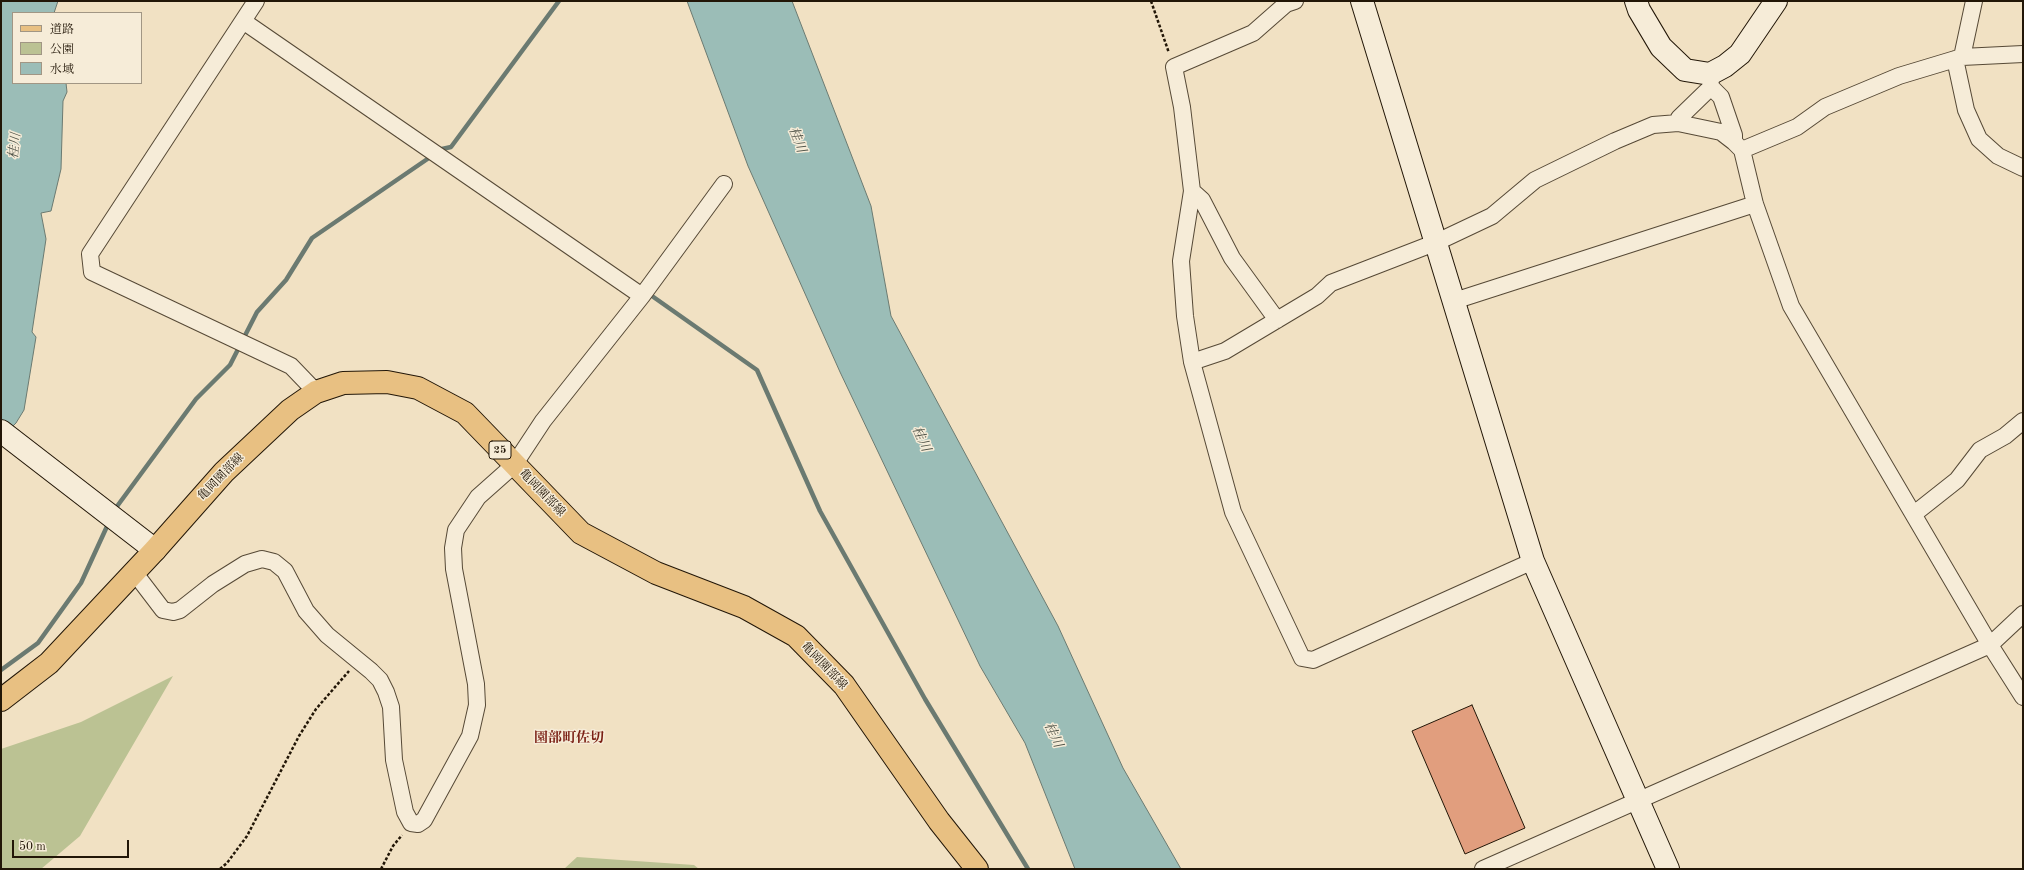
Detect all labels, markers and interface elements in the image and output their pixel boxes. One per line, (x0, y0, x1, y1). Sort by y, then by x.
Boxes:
legend (12, 12, 142, 84)
text: 道路 (50, 24, 74, 36)
text: 公園 (50, 44, 74, 56)
text: 水域 (50, 64, 74, 76)
water label: 桂川 (785, 125, 809, 155)
water label: 桂川 (6, 132, 24, 160)
water label: 桂川 (909, 424, 933, 454)
road number: 25 (489, 441, 511, 459)
street label: 亀岡園部線 (195, 450, 247, 504)
street label: 亀岡園部線 (516, 466, 568, 520)
street label: 亀岡園部線 (798, 639, 850, 693)
water label: 桂川 (1040, 720, 1066, 750)
district label: 園部町佐切 (534, 730, 604, 746)
scale bar (14, 832, 131, 858)
text: 50 m (19, 841, 46, 853)

